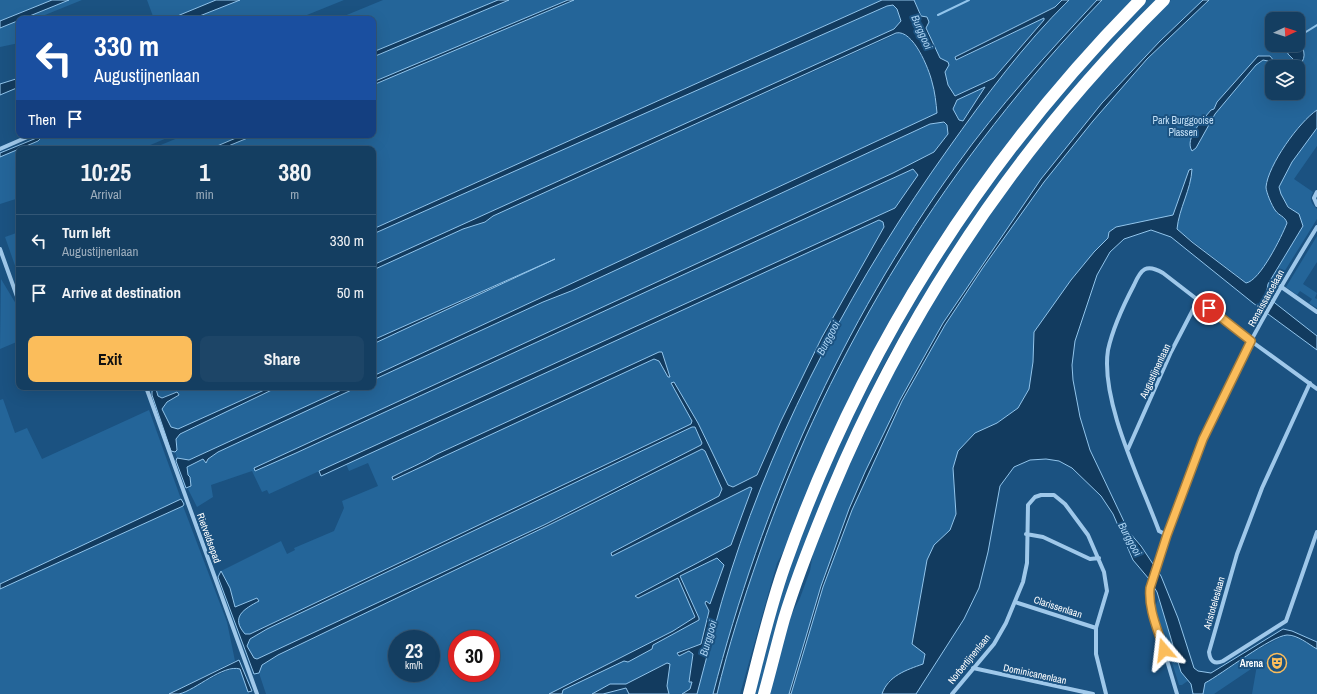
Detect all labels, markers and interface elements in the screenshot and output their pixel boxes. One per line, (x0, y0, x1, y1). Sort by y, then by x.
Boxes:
water label: Burggooi (908, 12, 936, 52)
north arrow (1265, 12, 1305, 52)
map controls (1265, 12, 1305, 100)
text: 330 m (94, 27, 159, 65)
icon: left (28, 32, 80, 84)
button: layers (1265, 60, 1305, 100)
text: Augustijnenlaan (94, 63, 200, 88)
icon: arrive (64, 108, 86, 130)
text: Then (28, 109, 56, 130)
park label: Park Burggooise Plassen (1152, 114, 1214, 139)
text: 10:25 (81, 156, 131, 188)
text: 1 (199, 156, 210, 188)
text: 380 (278, 156, 311, 188)
text: Arrival (91, 186, 121, 203)
text: min (196, 186, 214, 203)
text: m (290, 186, 299, 203)
text: Turn left (62, 222, 110, 243)
icon: left (28, 230, 50, 252)
text: 330 m (330, 230, 364, 251)
text: Augustijnenlaan (62, 243, 138, 260)
street label: Renaissancelaan (1245, 267, 1287, 329)
icon: arrive (28, 282, 50, 304)
text: Arrive at destination (62, 282, 181, 303)
text: 50 m (337, 282, 364, 303)
pin (1192, 291, 1226, 325)
icon: arrive (1198, 297, 1220, 319)
water label: Burggooi (813, 318, 843, 357)
button: Exit (28, 336, 192, 382)
button: Share (200, 336, 364, 382)
street label: Augustijnenlaan (1136, 342, 1173, 401)
street label: Rietveldsepad (194, 511, 224, 565)
water label: Burggooi (1115, 520, 1145, 559)
street label: Aristoteleslaan (1200, 575, 1228, 632)
street label: Clarissenlaan (1032, 593, 1084, 621)
water label: Burggooi (696, 618, 720, 658)
position arrow (1143, 629, 1185, 671)
speed limit sign: 30 (448, 630, 500, 682)
street label: Norbertijnenlaan (945, 631, 993, 687)
text: 23 (405, 637, 423, 664)
theatre icon: Arena (1266, 652, 1288, 674)
place label: Arena (1240, 657, 1263, 670)
text: km/h (405, 659, 423, 672)
street label: Dominicanenlaan (1002, 661, 1068, 687)

